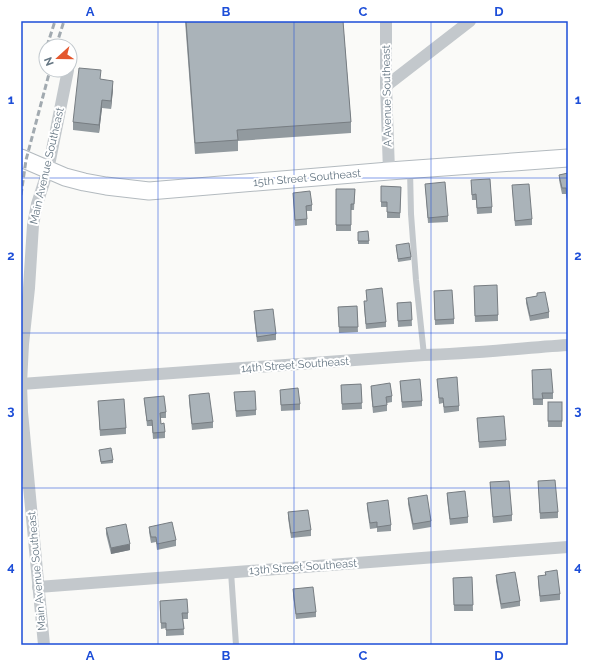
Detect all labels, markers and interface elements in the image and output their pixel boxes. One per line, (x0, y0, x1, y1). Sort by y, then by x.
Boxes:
text: A (86, 4, 95, 19)
text: B (222, 4, 231, 19)
text: C (359, 4, 368, 19)
text: D (494, 4, 504, 19)
north arrow (38, 38, 78, 78)
street label: A Avenue Southeast (380, 44, 394, 147)
text: N (42, 55, 57, 68)
text: 1 (8, 92, 15, 107)
text: 1 (575, 92, 582, 107)
street label: Main Avenue Southeast (27, 106, 67, 226)
street label: 15th Street Southeast (253, 167, 362, 189)
text: 2 (7, 248, 15, 263)
text: 2 (574, 248, 582, 263)
street label: 14th Street Southeast (241, 355, 350, 375)
text: 3 (7, 403, 15, 418)
text: 3 (574, 403, 582, 418)
street label: Main Avenue Southeast (25, 511, 49, 631)
street label: 13th Street Southeast (249, 557, 358, 577)
text: 4 (7, 559, 15, 574)
text: 4 (574, 559, 582, 574)
text: A (86, 648, 95, 663)
text: B (222, 648, 231, 663)
text: C (359, 648, 368, 663)
text: D (494, 648, 504, 663)

